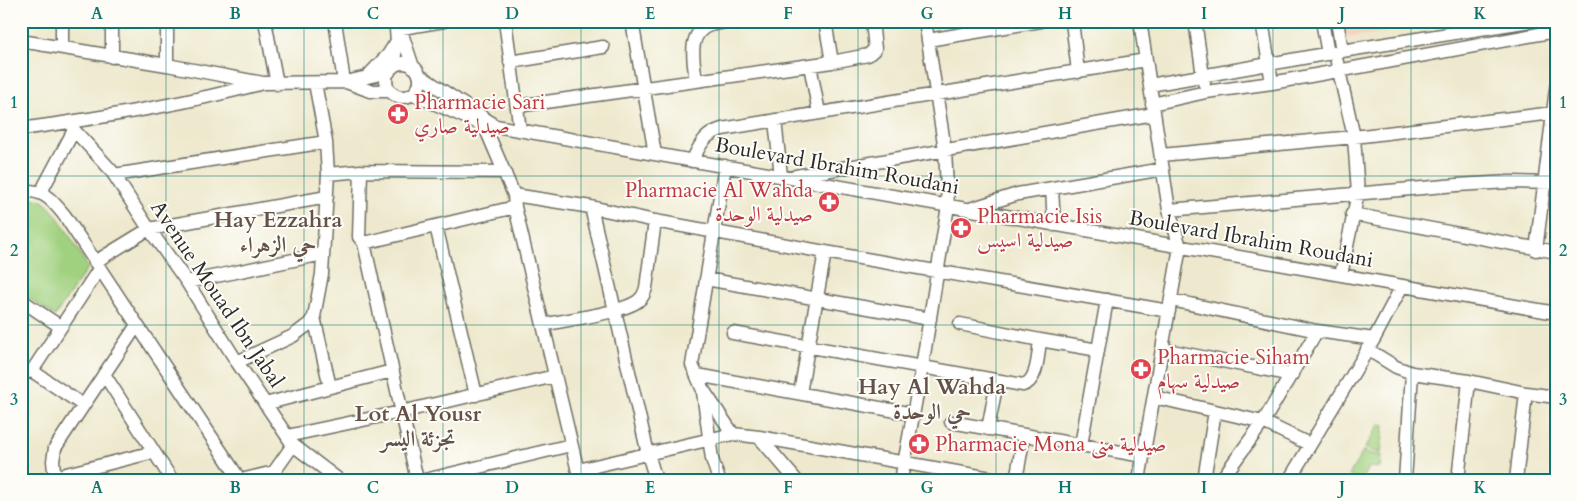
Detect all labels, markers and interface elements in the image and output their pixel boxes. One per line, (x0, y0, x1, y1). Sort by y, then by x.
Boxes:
text: A (91, 3, 103, 25)
text: B (229, 3, 241, 25)
text: C (367, 3, 379, 25)
text: D (505, 3, 519, 25)
text: E (645, 3, 655, 25)
text: F (783, 3, 793, 25)
text: G (920, 3, 934, 25)
text: H (1058, 3, 1072, 25)
text: I (1201, 3, 1207, 25)
text: J (1337, 3, 1345, 25)
text: K (1474, 3, 1487, 25)
place label: Pharmacie Sari صيدلية صاري (414, 88, 545, 142)
text: 1 (10, 92, 18, 114)
text: 1 (1559, 92, 1567, 114)
pharmacy icon: Pharmacie Sari صيدلية صاري (386, 102, 410, 126)
street label: Boulevard Ibrahim Roudani (712, 130, 962, 202)
place label: Pharmacie Al Wahda صيدلية الوحدة (625, 176, 813, 229)
pharmacy icon: Pharmacie Al Wahda صيدلية الوحدة (817, 190, 841, 214)
street label: Avenue Mouad Ibn Jabal (143, 195, 291, 393)
place label: Pharmacie Isis صيدلية اسيس (977, 202, 1102, 255)
street label: Boulevard Ibrahim Roudani (1126, 203, 1376, 275)
district label: Hay Ezzahra حي الزهراء (214, 205, 342, 263)
pharmacy icon: Pharmacie Isis صيدلية اسيس (949, 216, 973, 240)
text: 2 (10, 240, 18, 262)
text: 2 (1559, 240, 1567, 262)
place label: Pharmacie Siham صيدلية سهام (1157, 343, 1310, 399)
pharmacy icon: Pharmacie Siham صيدلية سهام (1129, 357, 1153, 381)
district label: Hay Al Wahda حي الوحدة (858, 372, 1006, 430)
text: 3 (10, 389, 18, 411)
text: 3 (1559, 389, 1567, 411)
district label: Lot Al Yousr تجزئة اليسر (355, 399, 482, 454)
place label: Pharmacie Mona صيدلية منى (935, 430, 1166, 459)
pharmacy icon: Pharmacie Mona صيدلية منى (907, 432, 931, 456)
text: A (91, 477, 103, 499)
text: B (229, 477, 241, 499)
text: C (367, 477, 379, 499)
text: D (505, 477, 519, 499)
text: E (645, 477, 655, 499)
text: F (783, 477, 793, 499)
text: G (920, 477, 934, 499)
text: H (1058, 477, 1072, 499)
text: I (1201, 477, 1207, 499)
text: J (1337, 477, 1345, 499)
text: K (1474, 477, 1487, 499)

